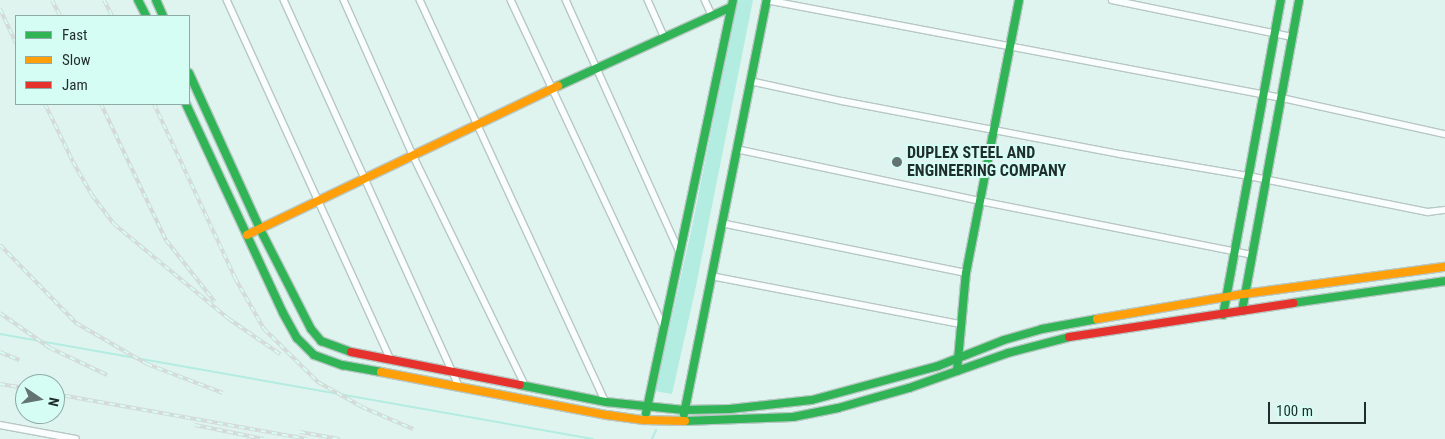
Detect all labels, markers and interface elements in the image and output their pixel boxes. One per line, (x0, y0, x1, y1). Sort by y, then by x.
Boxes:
legend (15, 15, 190, 105)
text: Fast (62, 26, 87, 44)
text: Slow (62, 51, 91, 69)
text: Jam (62, 76, 88, 94)
place label: DUPLEX STEEL AND ENGINEERING COMPANY (907, 143, 1066, 181)
marker: DUPLEX STEEL AND ENGINEERING COMPANY (891, 156, 903, 168)
north arrow (15, 374, 65, 424)
scale bar (1270, 392, 1368, 424)
text: N (45, 396, 62, 408)
text: 100 m (1276, 402, 1313, 420)

